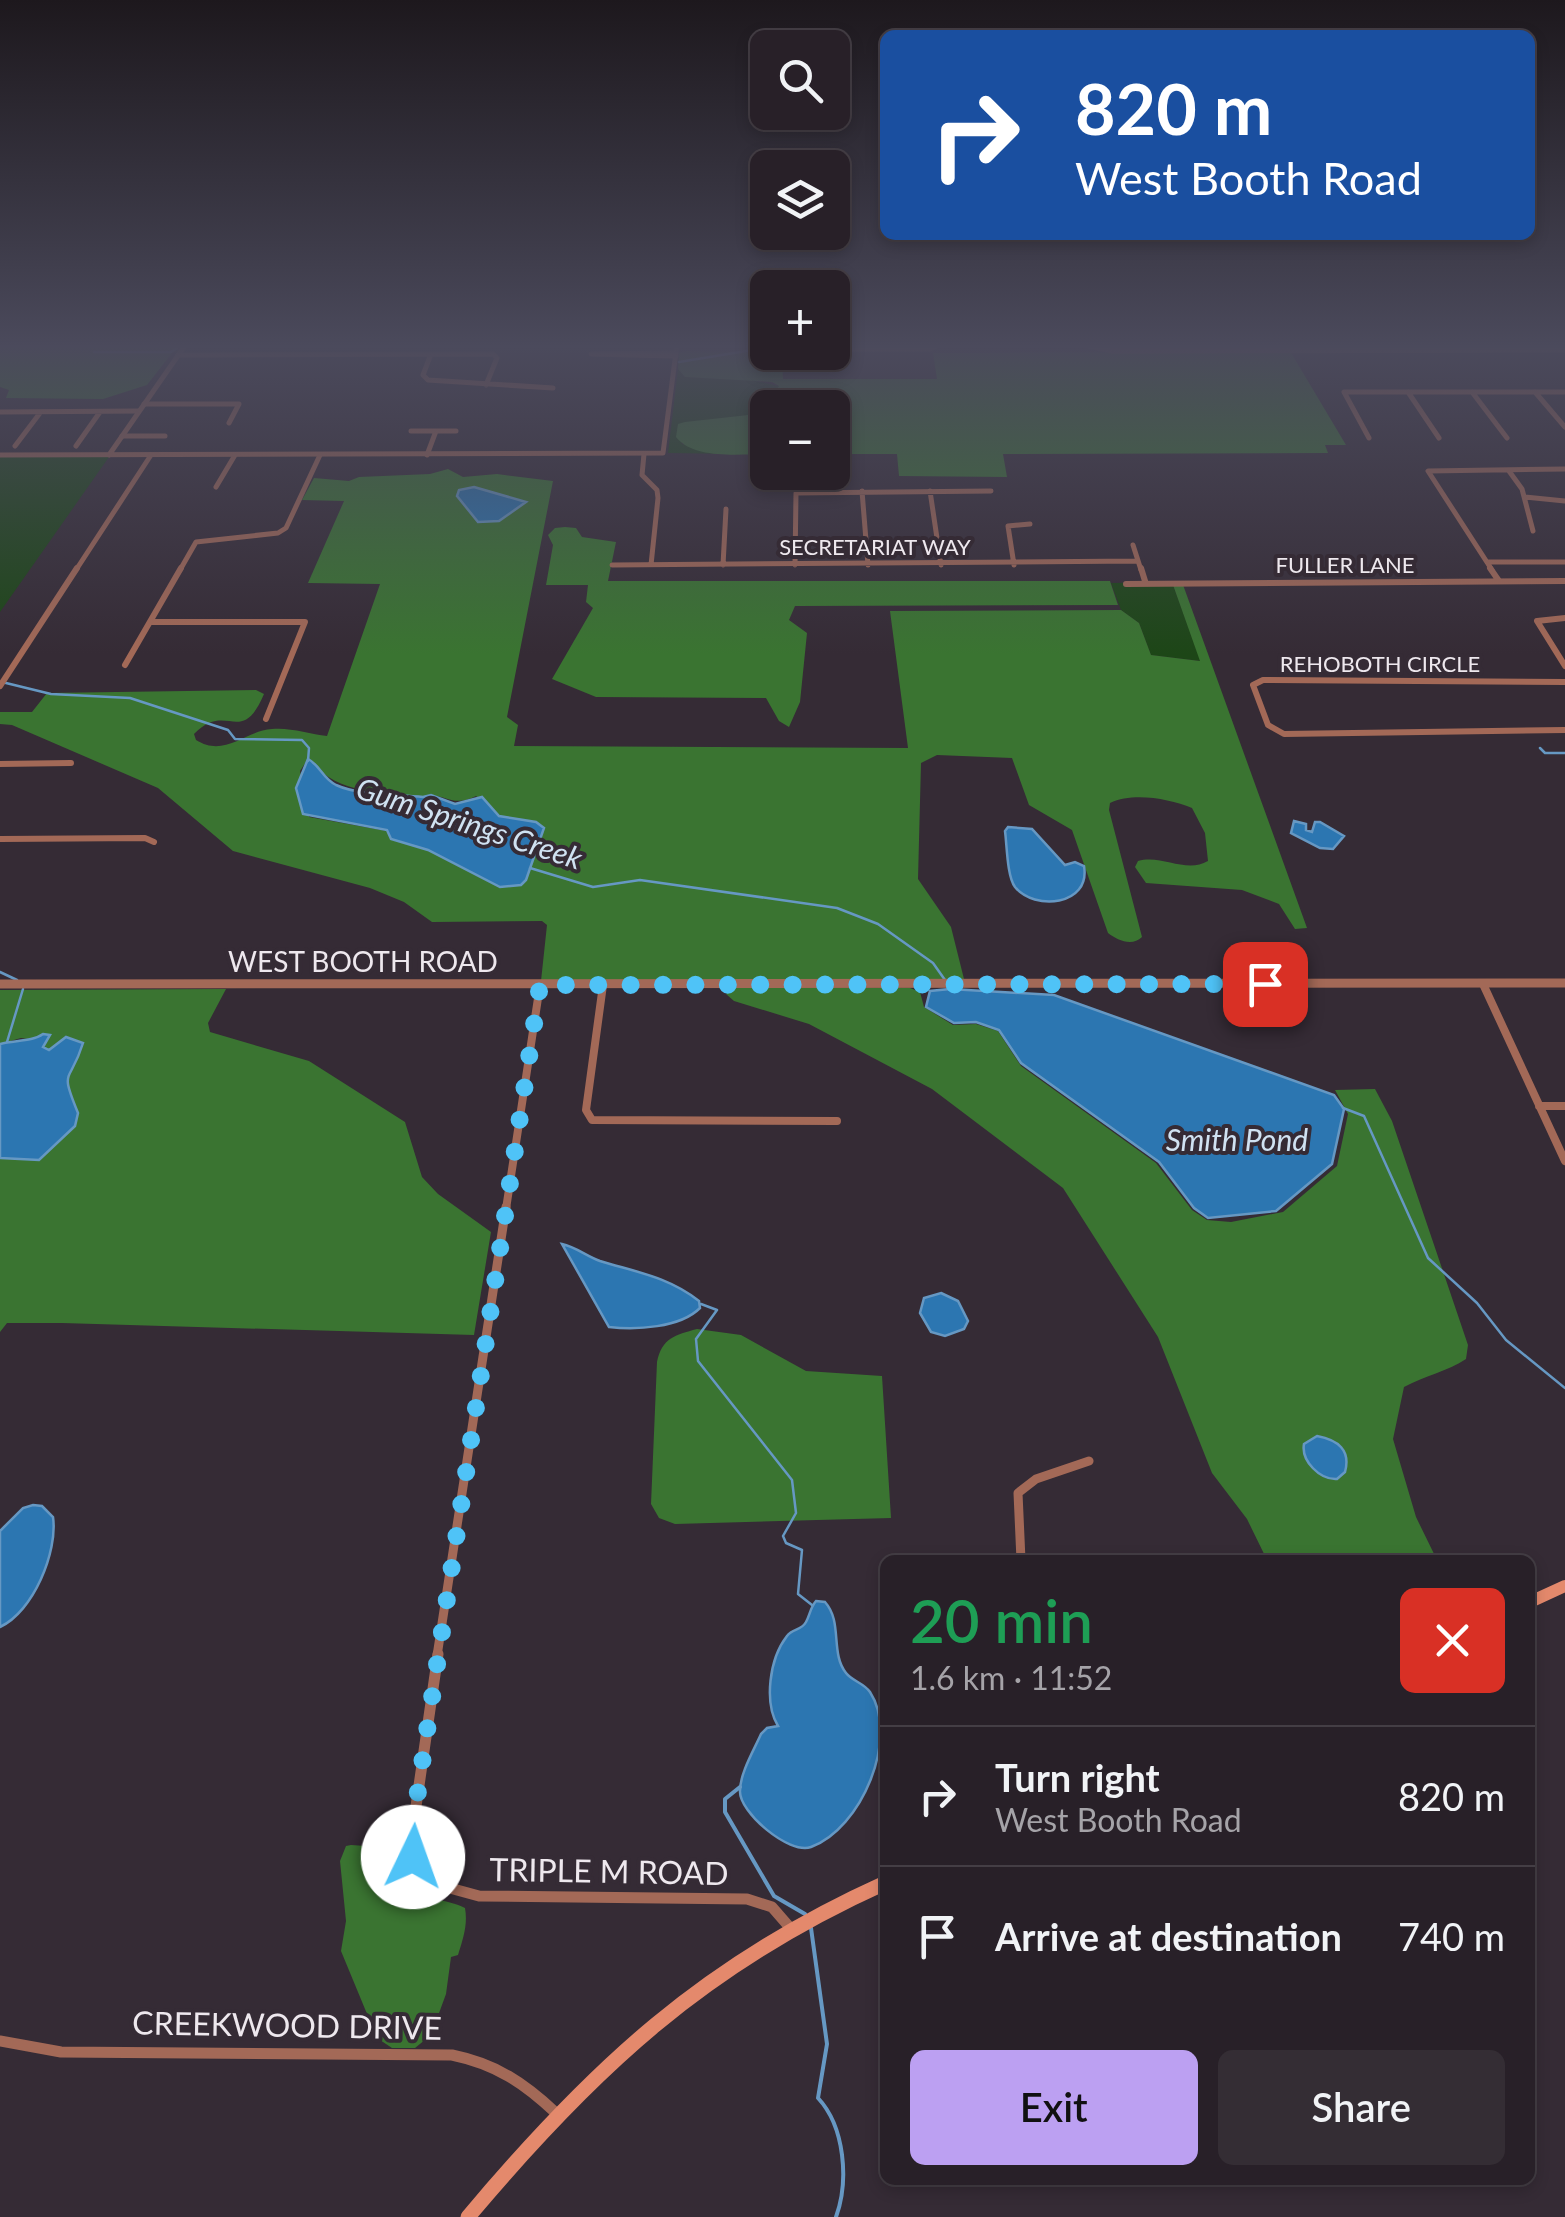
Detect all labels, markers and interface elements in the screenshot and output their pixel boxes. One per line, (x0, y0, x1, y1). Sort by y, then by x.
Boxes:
map controls (750, 30, 850, 490)
button: search (750, 30, 850, 130)
text: 820 m (1075, 66, 1272, 150)
icon: right (910, 70, 1040, 200)
button: layers (750, 150, 850, 250)
text: West Booth Road (1075, 151, 1422, 205)
button: + (750, 270, 850, 370)
button: − (750, 390, 850, 490)
street label: SECRETARIAT WAY (779, 533, 971, 560)
street label: FULLER LANE (1275, 551, 1415, 578)
street label: REHOBOTH CIRCLE (1280, 650, 1480, 677)
water label: Gum Springs Creek (352, 769, 588, 876)
pin (1223, 942, 1308, 1027)
street label: WEST BOOTH ROAD (228, 944, 498, 978)
icon: arrive (1238, 957, 1293, 1012)
water label: Smith Pond (1166, 1121, 1308, 1157)
text: 20 min (910, 1584, 1093, 1656)
button: close (1400, 1588, 1505, 1693)
text: 1.6 km · 11:52 (910, 1658, 1112, 1697)
text: Turn right (995, 1754, 1160, 1800)
icon: right (910, 1769, 965, 1824)
text: 820 m (1398, 1773, 1505, 1819)
text: West Booth Road (995, 1800, 1242, 1839)
position arrow (361, 1805, 465, 1909)
street label: TRIPLE M ROAD (489, 1849, 729, 1892)
icon: arrive (910, 1909, 965, 1964)
text: Arrive at destination (995, 1913, 1342, 1959)
text: 740 m (1398, 1913, 1505, 1959)
street label: CREEKWOOD DRIVE (132, 2002, 442, 2047)
button: Exit (910, 2050, 1198, 2165)
button: Share (1218, 2050, 1505, 2165)

